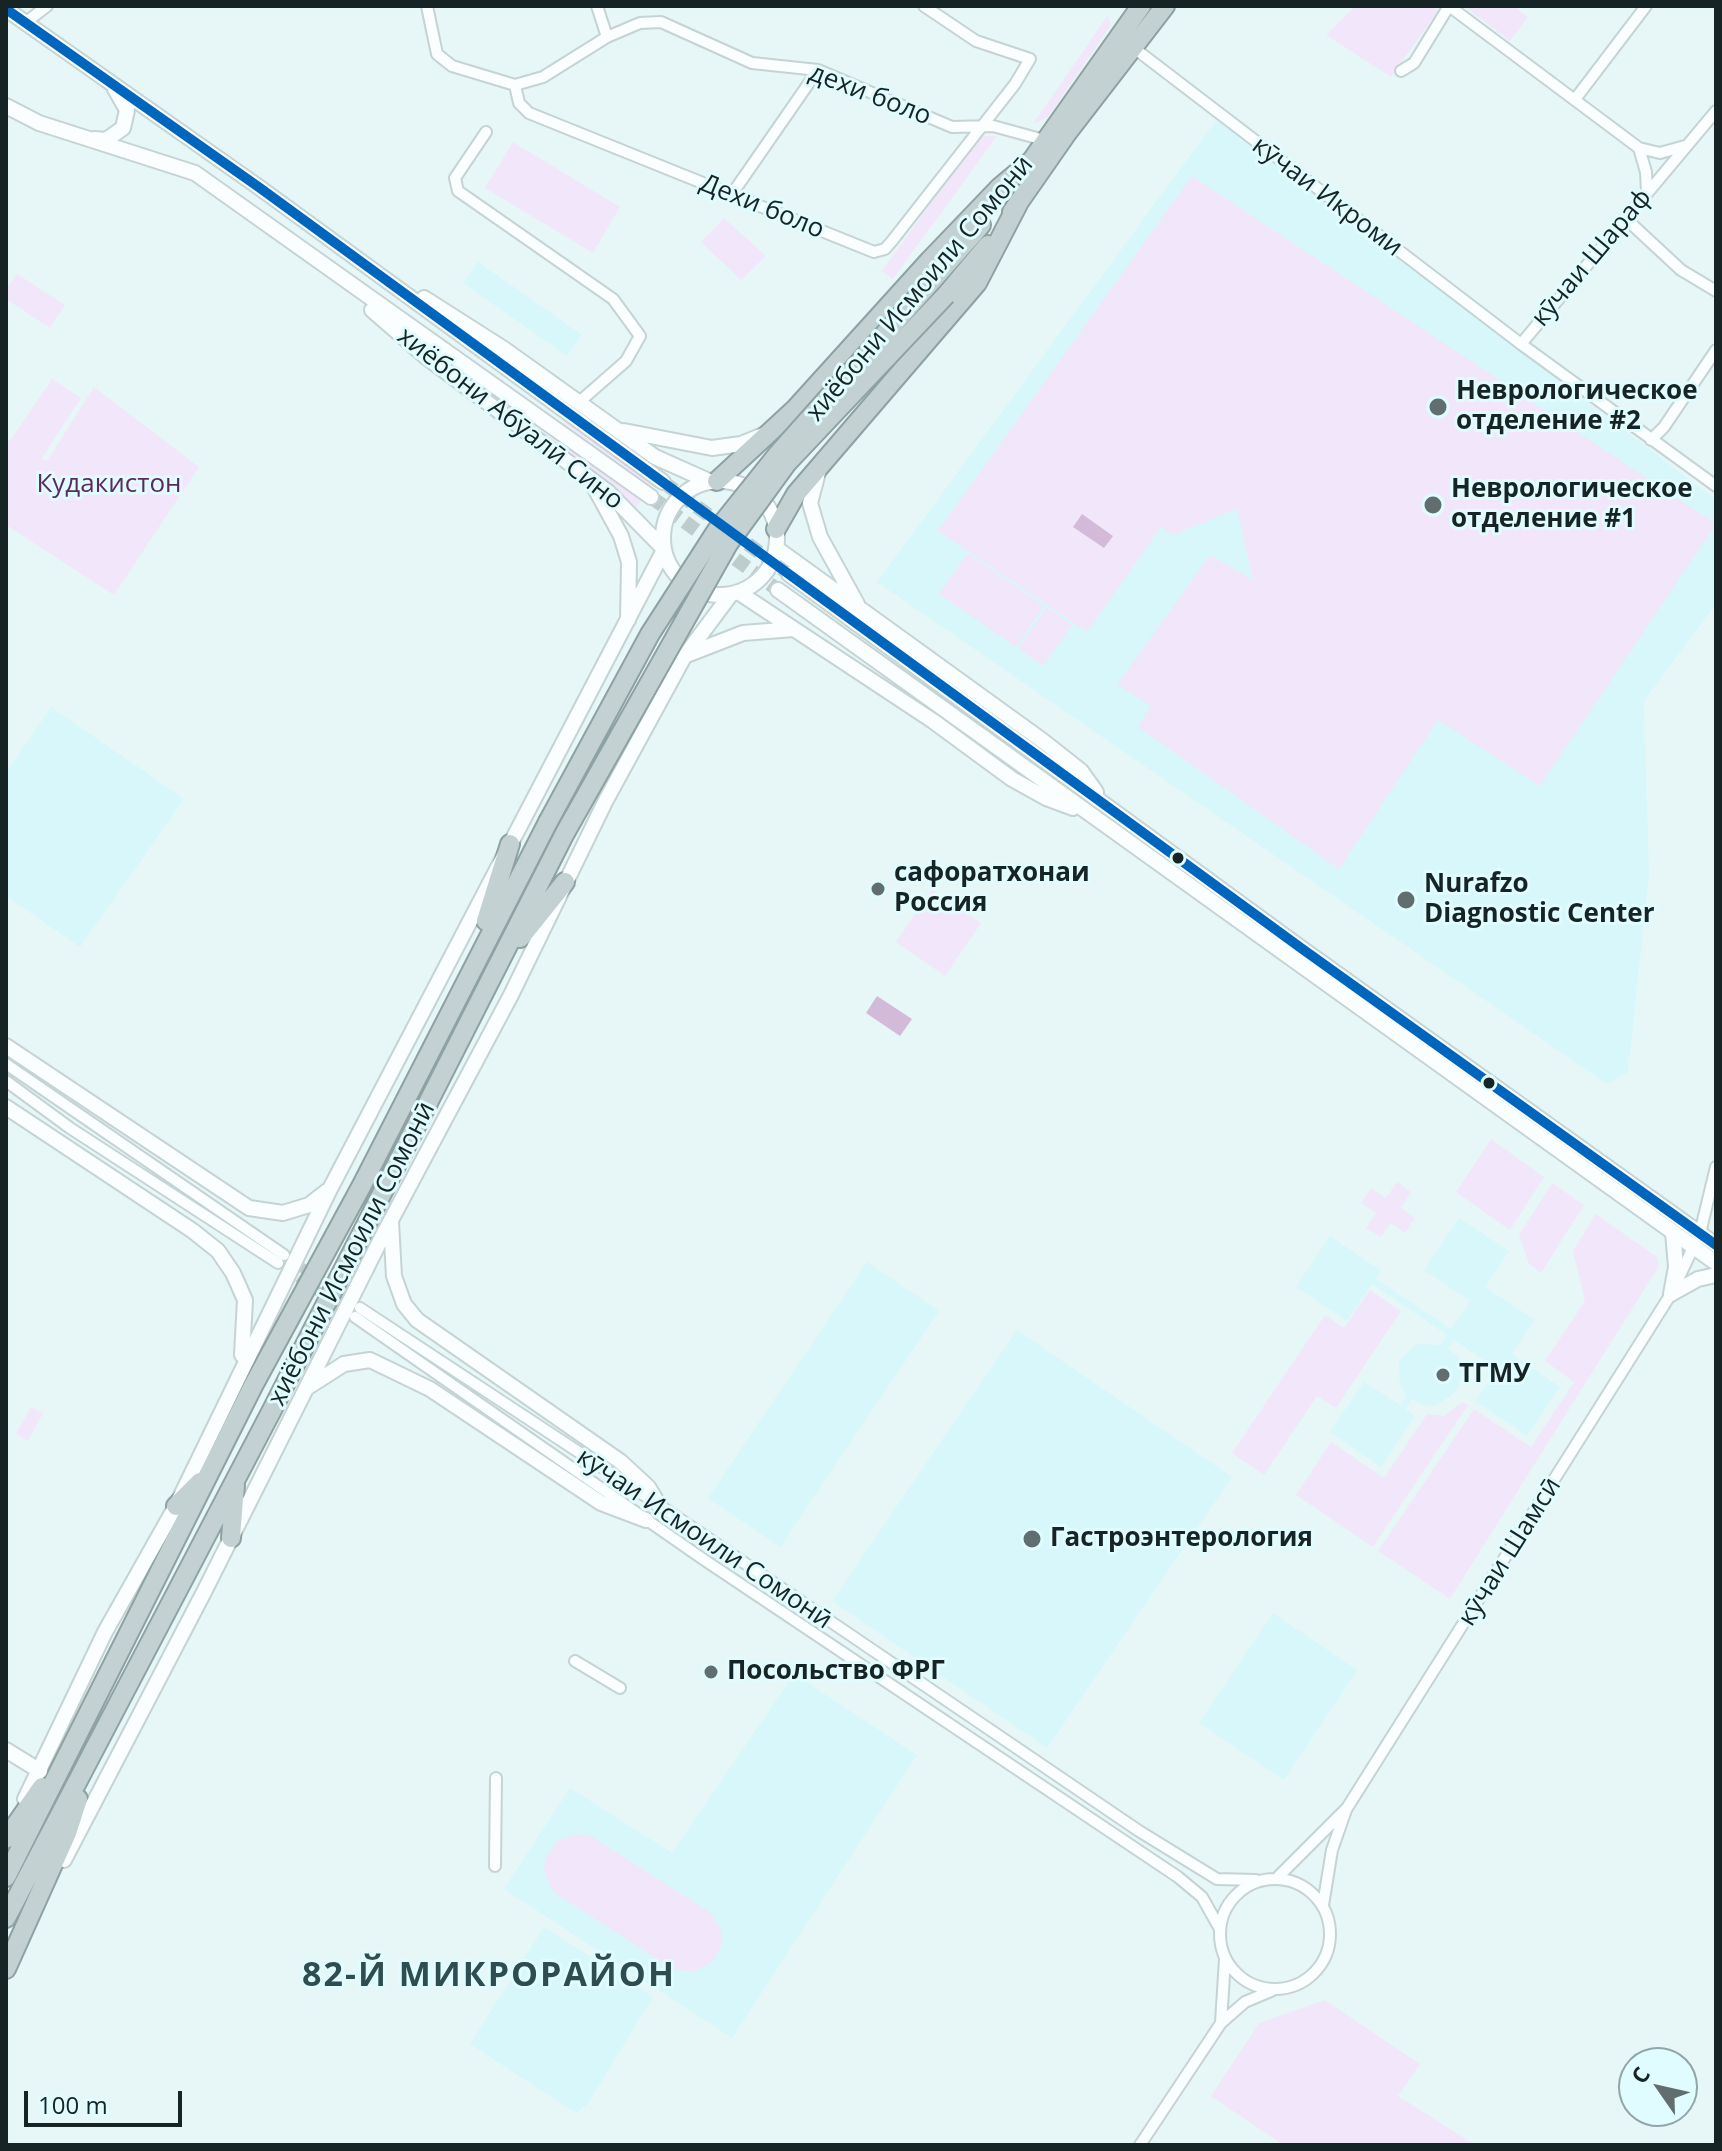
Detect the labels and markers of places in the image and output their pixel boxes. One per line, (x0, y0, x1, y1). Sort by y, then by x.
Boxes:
place label: Неврологическое отделение #2 (1456, 376, 1698, 438)
marker: Неврологическое отделение #2 (1427, 396, 1449, 418)
place label: Неврологическое отделение #1 (1451, 474, 1693, 536)
marker: Неврологическое отделение #1 (1422, 494, 1444, 516)
unlabelled marker (1170, 850, 1186, 866)
place label: сафоратхонаи Россия (894, 858, 1090, 920)
place label: Nurafzo Diagnostic Center (1424, 869, 1654, 930)
marker: сафоратхонаи Россия (869, 880, 887, 898)
marker: Nurafzo Diagnostic Center (1395, 889, 1417, 911)
unlabelled marker (1481, 1075, 1497, 1091)
place label: ТГМУ (1459, 1359, 1530, 1391)
marker: ТГМУ (1434, 1366, 1452, 1384)
place label: Гастроэнтерология (1050, 1523, 1313, 1555)
marker: Гастроэнтерология (1021, 1528, 1043, 1550)
place label: Посольство ФРГ (727, 1656, 945, 1688)
marker: Посольство ФРГ (702, 1663, 720, 1681)

